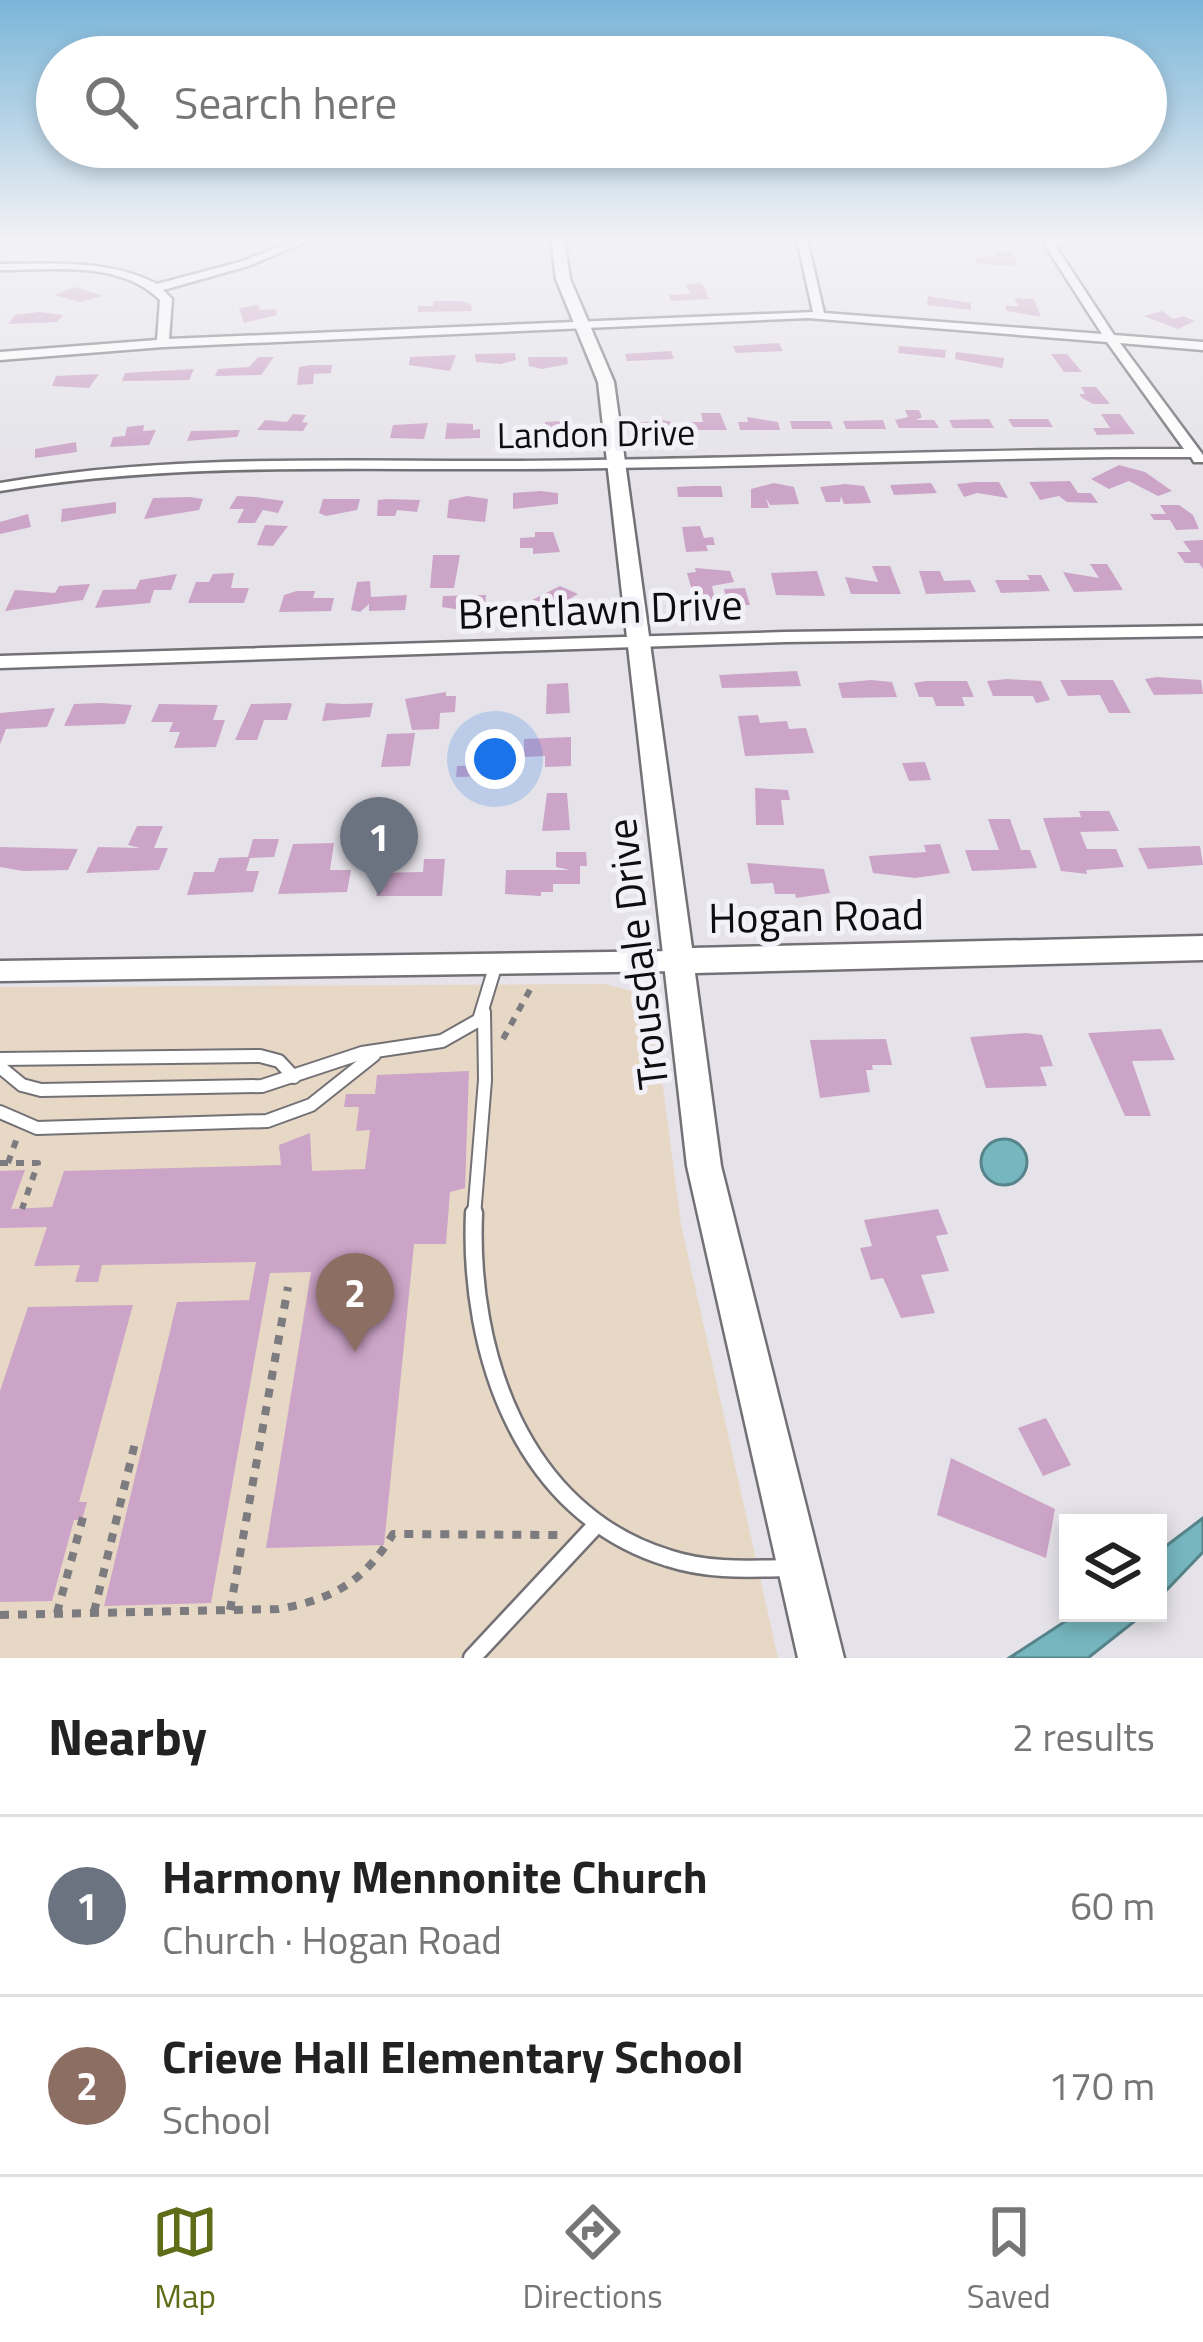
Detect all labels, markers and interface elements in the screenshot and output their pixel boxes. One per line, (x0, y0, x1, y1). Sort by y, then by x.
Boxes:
search box (36, 36, 1167, 168)
text: Search here (174, 68, 397, 136)
icon: search (78, 69, 144, 135)
street label: Landon Drive (496, 404, 696, 462)
street label: Brentlawn Drive (457, 571, 743, 645)
your location (465, 729, 525, 789)
pin: 1 (340, 797, 418, 896)
street label: Trousdale Drive (588, 815, 684, 1093)
street label: Hogan Road (708, 881, 924, 949)
pin: 2 (316, 1253, 394, 1352)
map controls (1059, 1514, 1167, 1622)
button: layers (1059, 1514, 1167, 1622)
text: Nearby (48, 1697, 207, 1775)
text: 2 results (1012, 1707, 1155, 1766)
text: Harmony Mennonite Church (162, 1842, 708, 1910)
text: 1 (76, 1876, 98, 1935)
text: 60 m (1070, 1876, 1155, 1935)
text: Church · Hogan Road (162, 1910, 502, 1969)
text: Crieve Hall Elementary School (162, 2022, 744, 2090)
text: 2 (76, 2056, 98, 2115)
text: 170 m (1048, 2056, 1155, 2115)
text: School (162, 2090, 271, 2149)
tab: Map (152, 2199, 218, 2321)
tab: Directions (523, 2199, 662, 2321)
tab: Saved (967, 2199, 1051, 2321)

